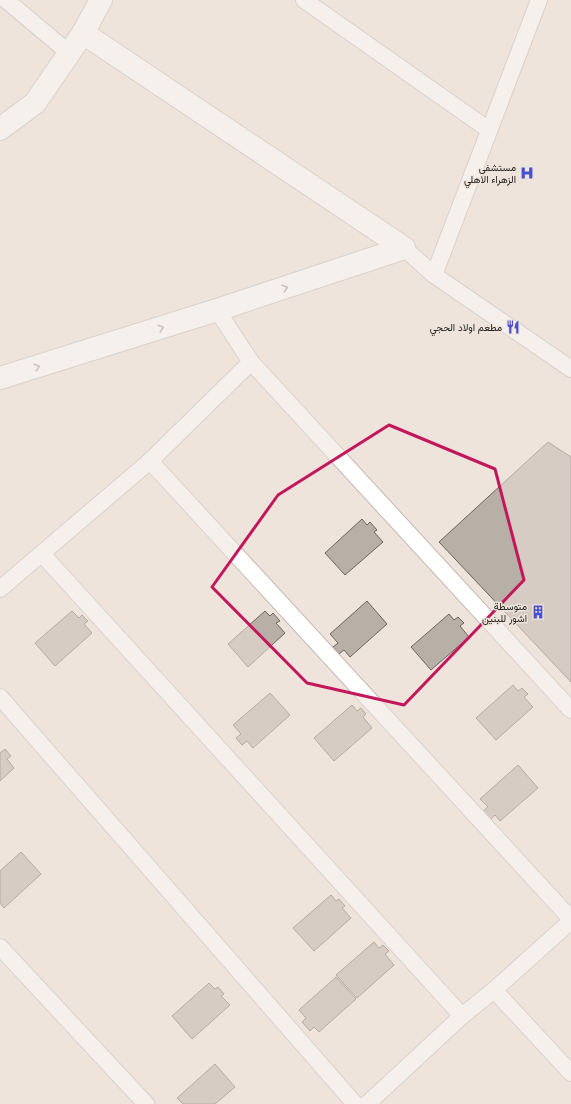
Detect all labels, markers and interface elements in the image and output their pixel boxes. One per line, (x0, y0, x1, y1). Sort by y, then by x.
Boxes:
place label: مستشفى الزهراء الاهلي (464, 161, 516, 188)
hospital icon: مستشفى الزهراء الاهلي (519, 165, 535, 181)
one-way arrow (281, 284, 288, 292)
restaurant icon: مطعم اولاد الحجي (505, 319, 521, 335)
place label: مطعم اولاد الحجي (430, 321, 502, 336)
one-way arrow (158, 324, 165, 333)
one-way arrow (34, 363, 41, 372)
place label: متوسطة اشور للبنين (482, 600, 527, 625)
building icon: متوسطة اشور للبنين (530, 604, 546, 620)

